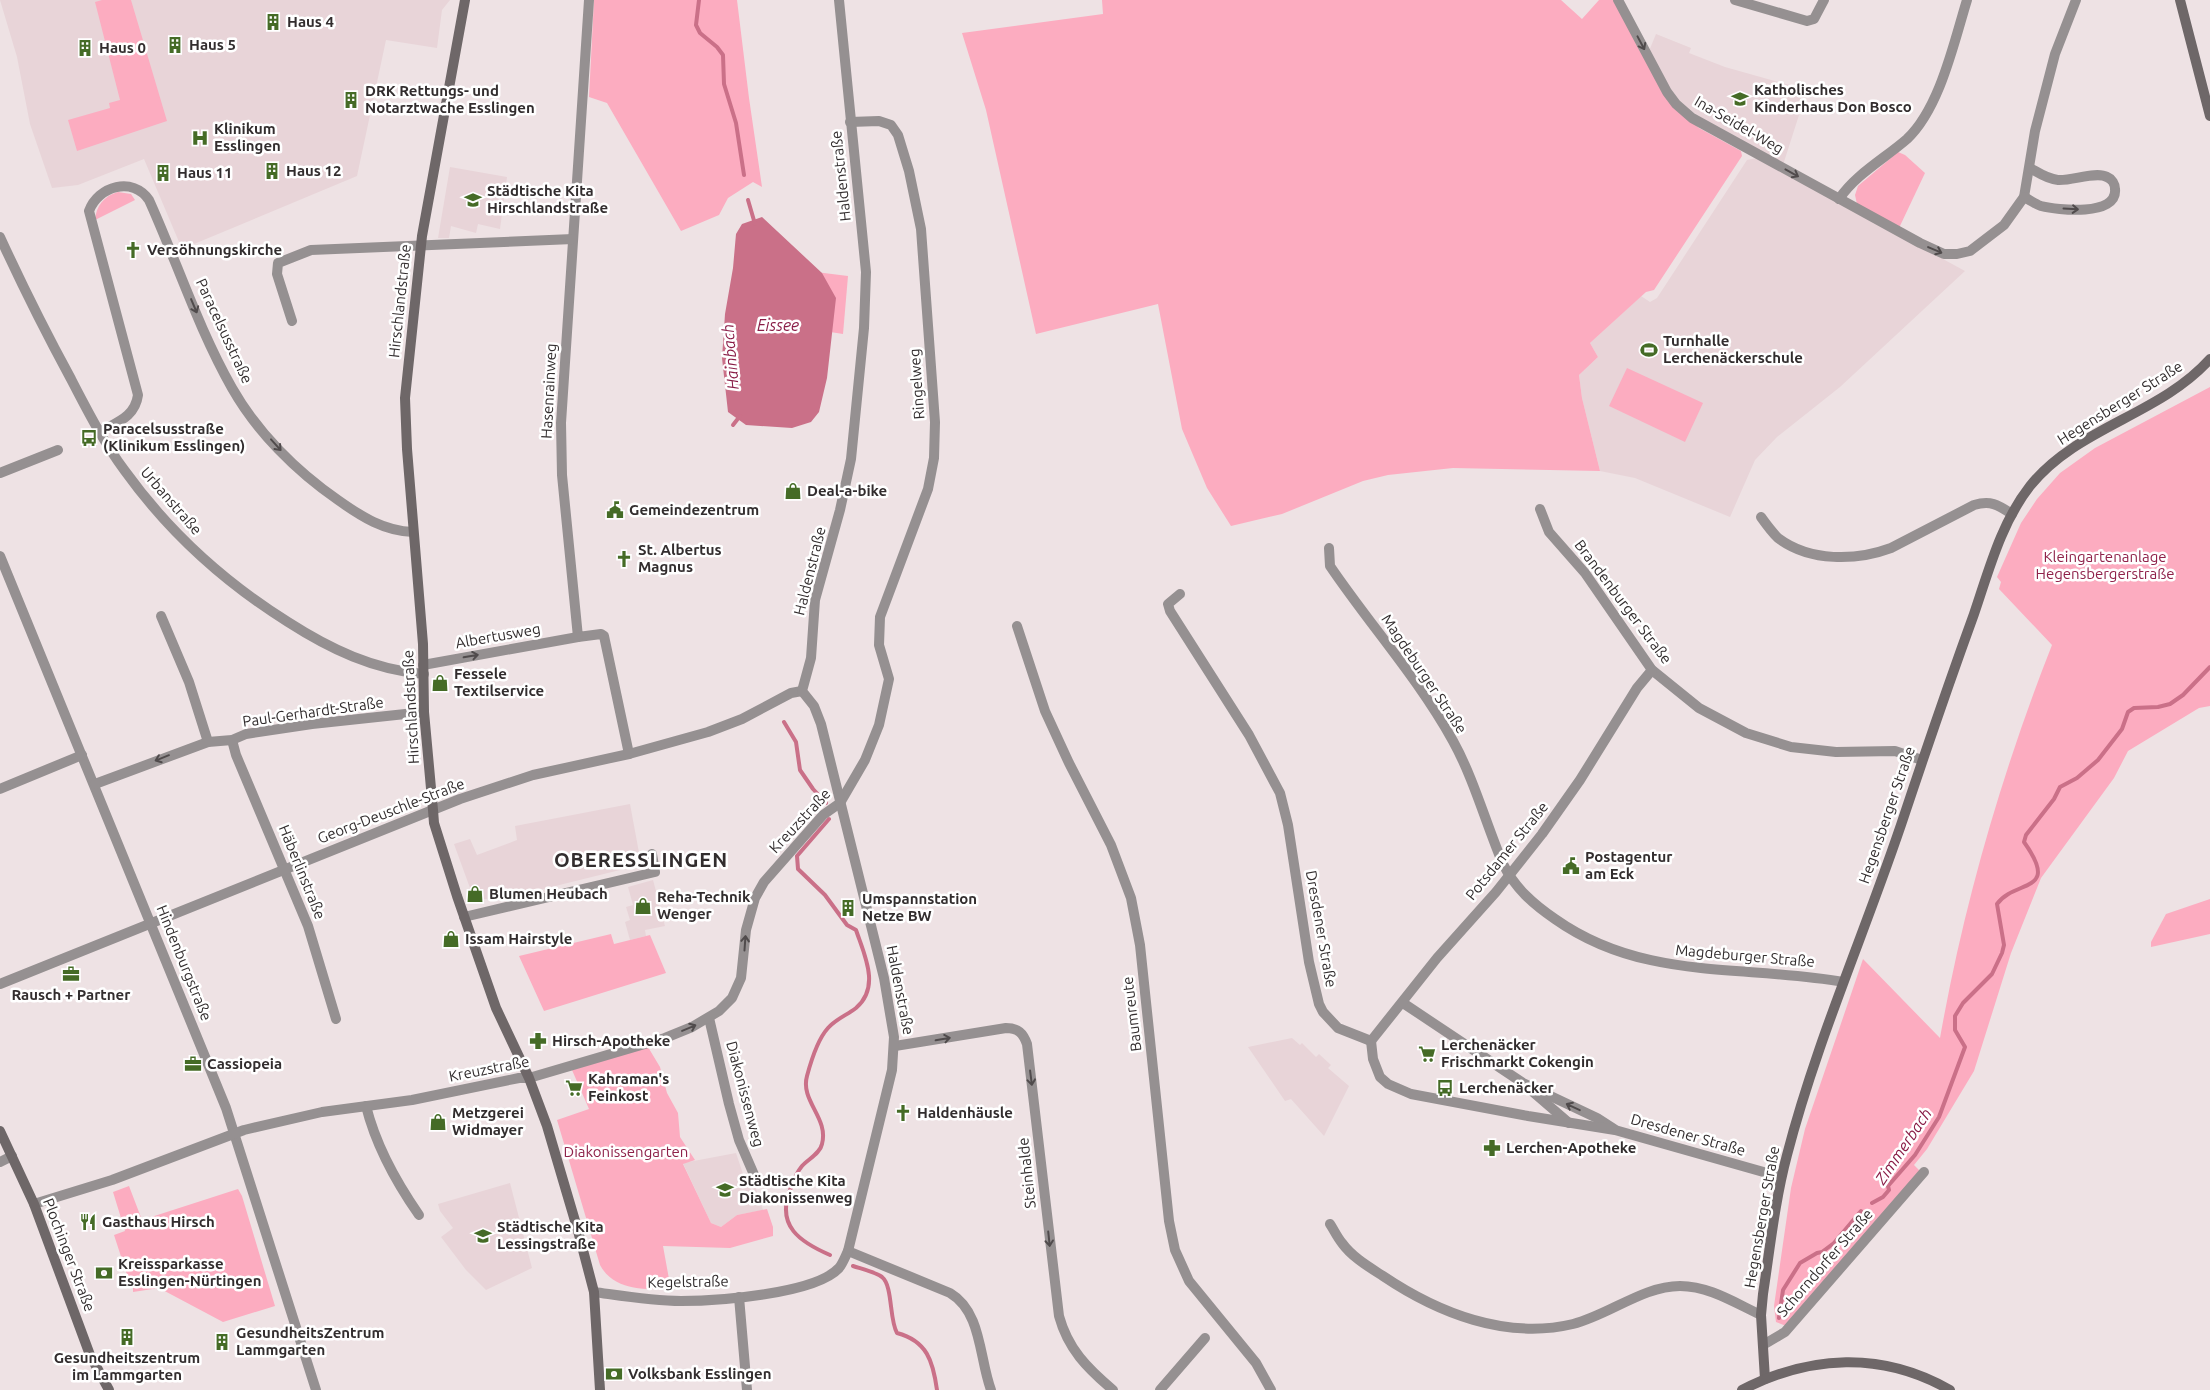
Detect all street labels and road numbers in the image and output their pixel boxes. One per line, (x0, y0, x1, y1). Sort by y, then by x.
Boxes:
street label: Ina-Seidel-Weg (1692, 92, 1787, 157)
street label: Haldenstraße (827, 130, 854, 222)
street label: Hirschlandstraße (385, 243, 414, 359)
street label: Paracelsusstraße (193, 276, 256, 386)
street label: Hasenrainweg (538, 343, 559, 439)
street label: Ringelweg (906, 348, 927, 420)
street label: Hegensberger Straße (2054, 357, 2185, 448)
street label: Urbanstraße (137, 463, 205, 538)
street label: Haldenstraße (790, 525, 829, 617)
street label: Brandenburger Straße (1571, 536, 1676, 667)
street label: Magdeburger Straße (1378, 611, 1471, 736)
street label: Albertusweg (454, 620, 542, 651)
street label: Hirschlandstraße (399, 650, 422, 764)
street label: Paul-Gerhardt-Straße (241, 693, 385, 730)
street label: Hegensberger Straße (1855, 744, 1918, 886)
street label: Georg-Deuschle-Straße (315, 775, 467, 846)
street label: Kreuzstraße (766, 785, 834, 856)
street label: Potsdamer Straße (1462, 798, 1551, 903)
street label: Häberlinstraße (276, 822, 329, 921)
street label: Dresdener Straße (1303, 869, 1340, 989)
street label: Hindenburgstraße (154, 903, 215, 1023)
street label: Magdeburger Straße (1675, 941, 1815, 970)
street label: Haldenstraße (883, 944, 918, 1036)
street label: Baumreute (1118, 976, 1145, 1053)
street label: Diakonissenweg (723, 1039, 768, 1149)
street label: Kreuzstraße (447, 1052, 531, 1085)
street label: Dresdener Straße (1629, 1110, 1747, 1159)
street label: Steinhalde (1014, 1137, 1039, 1209)
street label: Hegensberger Straße (1741, 1145, 1782, 1289)
street label: Plochinger Straße (40, 1196, 99, 1314)
street label: Schorndorfer Straße (1773, 1205, 1876, 1320)
street label: Kegelstraße (647, 1272, 729, 1291)

